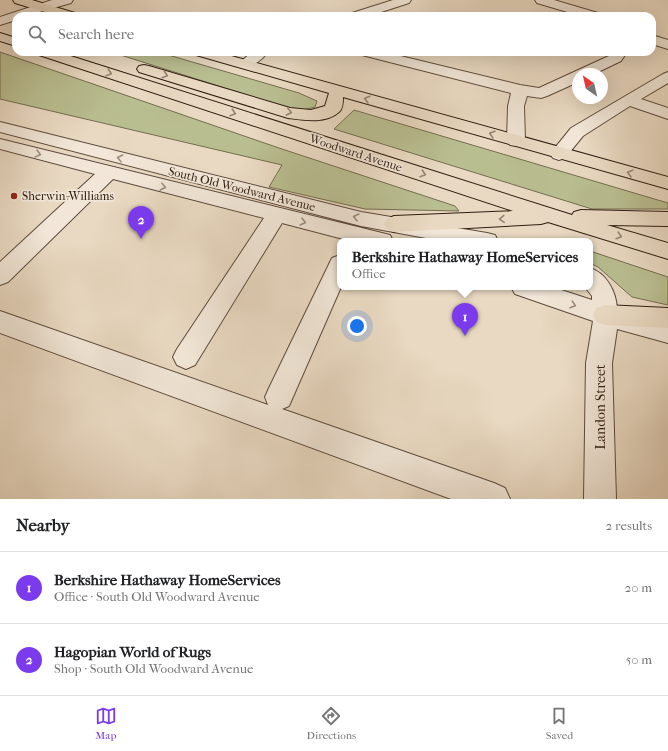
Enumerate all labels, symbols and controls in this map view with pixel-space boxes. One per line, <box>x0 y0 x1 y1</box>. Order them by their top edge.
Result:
search box <box>12 12 656 56</box>
icon: search <box>26 23 48 45</box>
text: Search here <box>58 25 134 43</box>
one-way arrow <box>105 68 112 77</box>
north arrow <box>572 68 608 104</box>
one-way arrow <box>161 70 168 79</box>
one-way arrow <box>363 95 370 104</box>
one-way arrow <box>229 108 236 117</box>
one-way arrow <box>286 108 292 116</box>
one-way arrow <box>488 130 495 139</box>
street label: Woodward Avenue <box>307 131 404 175</box>
one-way arrow <box>34 149 41 158</box>
one-way arrow <box>117 154 124 163</box>
street label: South Old Woodward Avenue <box>167 164 317 214</box>
one-way arrow <box>419 169 426 178</box>
one-way arrow <box>627 169 634 178</box>
one-way arrow <box>160 182 167 190</box>
place label: Sherwin-Williams <box>22 189 115 203</box>
marker: Sherwin-Williams <box>9 191 19 201</box>
pin: 2 <box>128 206 154 239</box>
one-way arrow <box>352 214 359 222</box>
one-way arrow <box>499 215 505 223</box>
one-way arrow <box>300 217 306 225</box>
one-way arrow <box>615 231 622 240</box>
popup <box>337 238 593 290</box>
text: Berkshire Hathaway HomeServices <box>352 248 578 266</box>
text: Office <box>352 266 386 281</box>
one-way arrow <box>569 300 576 308</box>
pin: 1 <box>452 303 478 336</box>
your location <box>347 316 367 336</box>
street label: Landon Street <box>592 364 609 450</box>
text: Nearby <box>16 515 70 535</box>
text: 2 results <box>606 518 652 533</box>
text: Berkshire Hathaway HomeServices <box>54 571 281 589</box>
text: 1 <box>27 580 31 595</box>
text: 20 m <box>625 580 652 595</box>
text: Office · South Old Woodward Avenue <box>54 589 260 604</box>
text: Hagopian World of Rugs <box>54 643 211 661</box>
text: 2 <box>26 652 32 667</box>
text: 50 m <box>626 652 652 667</box>
text: Shop · South Old Woodward Avenue <box>54 661 254 676</box>
tab: Map <box>95 705 117 742</box>
tab: Directions <box>307 705 356 742</box>
tab: Saved <box>546 705 573 742</box>

